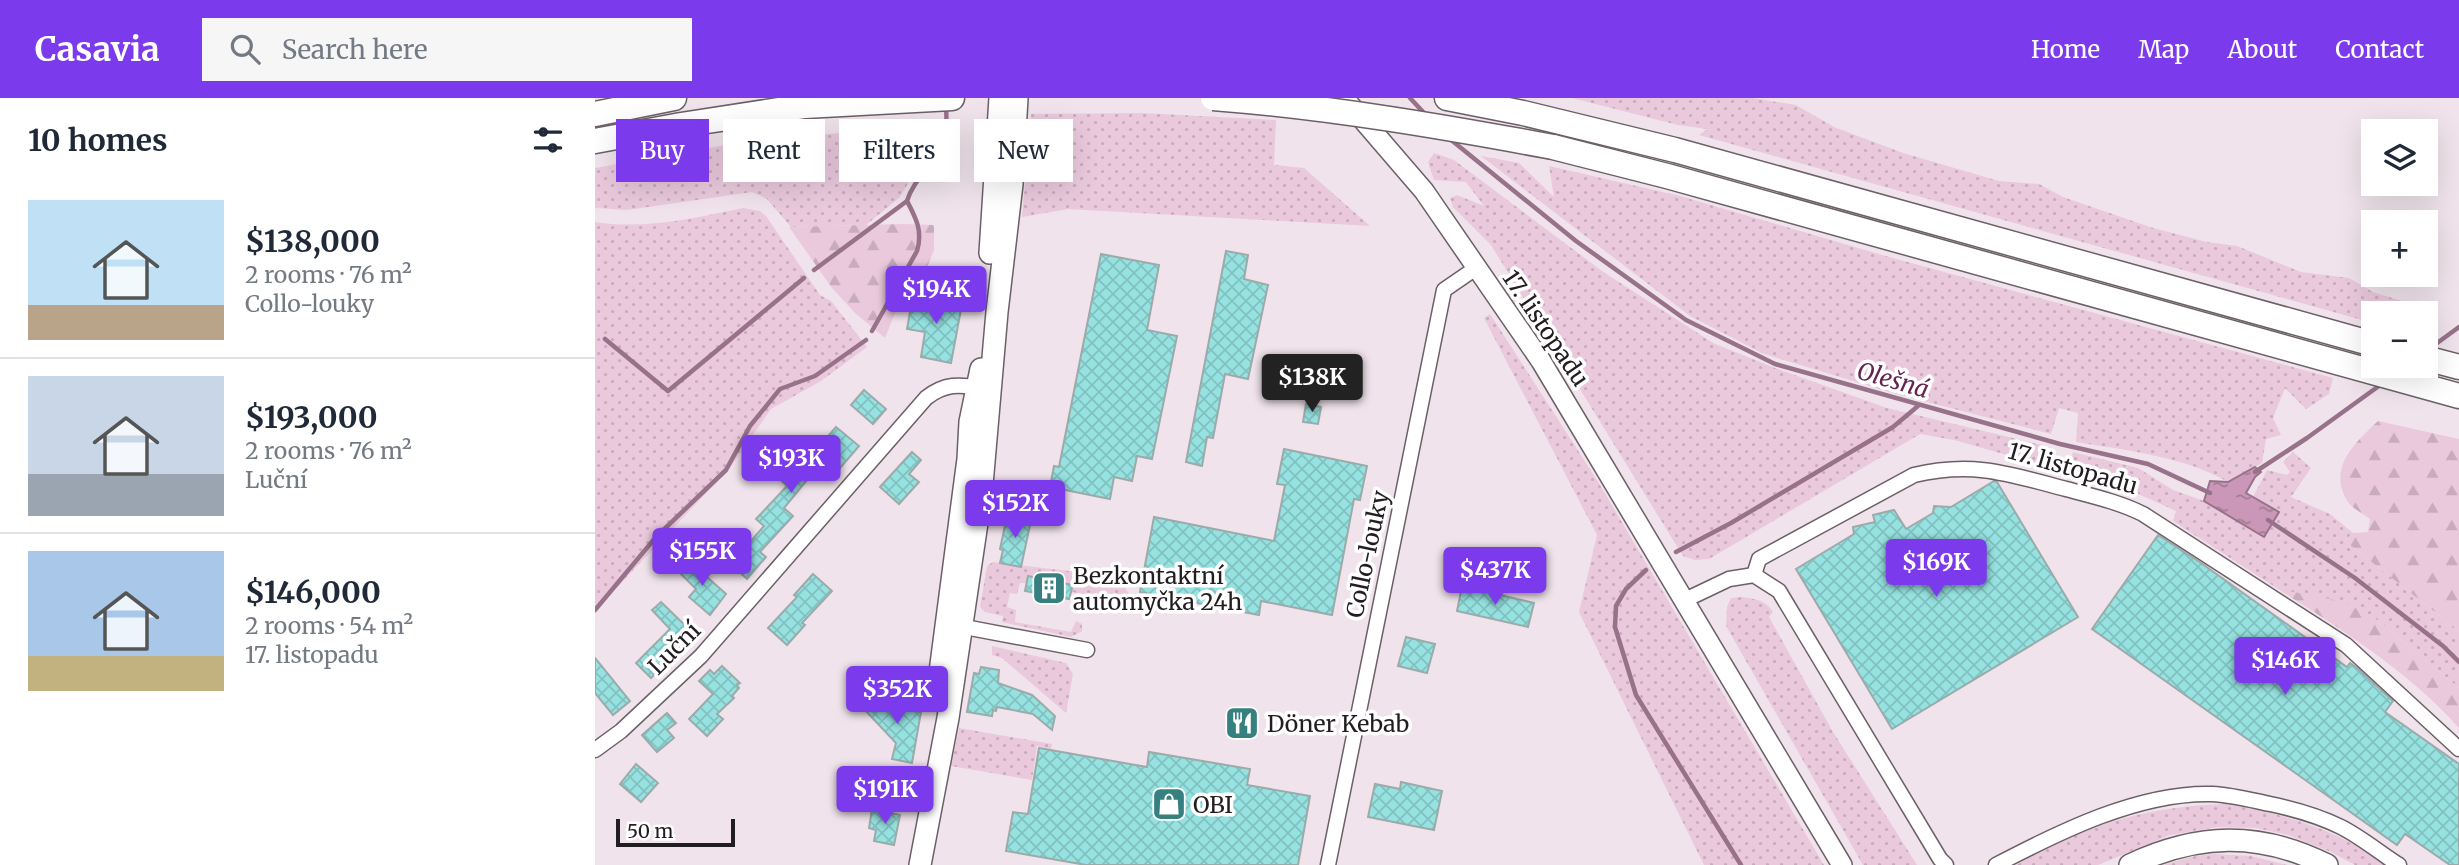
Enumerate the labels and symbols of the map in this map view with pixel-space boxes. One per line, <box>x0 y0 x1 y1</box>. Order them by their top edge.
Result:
street label: 17. listopadu <box>1497 264 1595 392</box>
pin: $194K <box>887 266 985 326</box>
pin: $138K <box>1263 354 1361 414</box>
water label: Olešná <box>1853 355 1933 405</box>
pin: $193K <box>742 436 840 495</box>
street label: 17. listopadu <box>2005 436 2141 500</box>
pin: $152K <box>966 480 1064 540</box>
street label: Collo-louky <box>1339 487 1395 620</box>
pin: $155K <box>653 528 751 588</box>
pin: $169K <box>1887 540 1985 599</box>
pin: $437K <box>1446 547 1544 607</box>
place label: Bezkontaktní automyčka 24h <box>1073 561 1242 616</box>
building icon: Bezkontaktní automyčka 24h <box>1030 569 1068 607</box>
street label: Luční <box>642 615 707 680</box>
pin: $146K <box>2236 638 2334 697</box>
pin: $352K <box>848 666 946 726</box>
restaurant icon: Döner Kebab <box>1223 704 1261 742</box>
place label: Döner Kebab <box>1267 709 1409 738</box>
pin: $191K <box>836 766 934 826</box>
shop icon: OBI <box>1150 785 1188 823</box>
place label: OBI <box>1193 790 1233 819</box>
scale bar <box>616 816 735 848</box>

